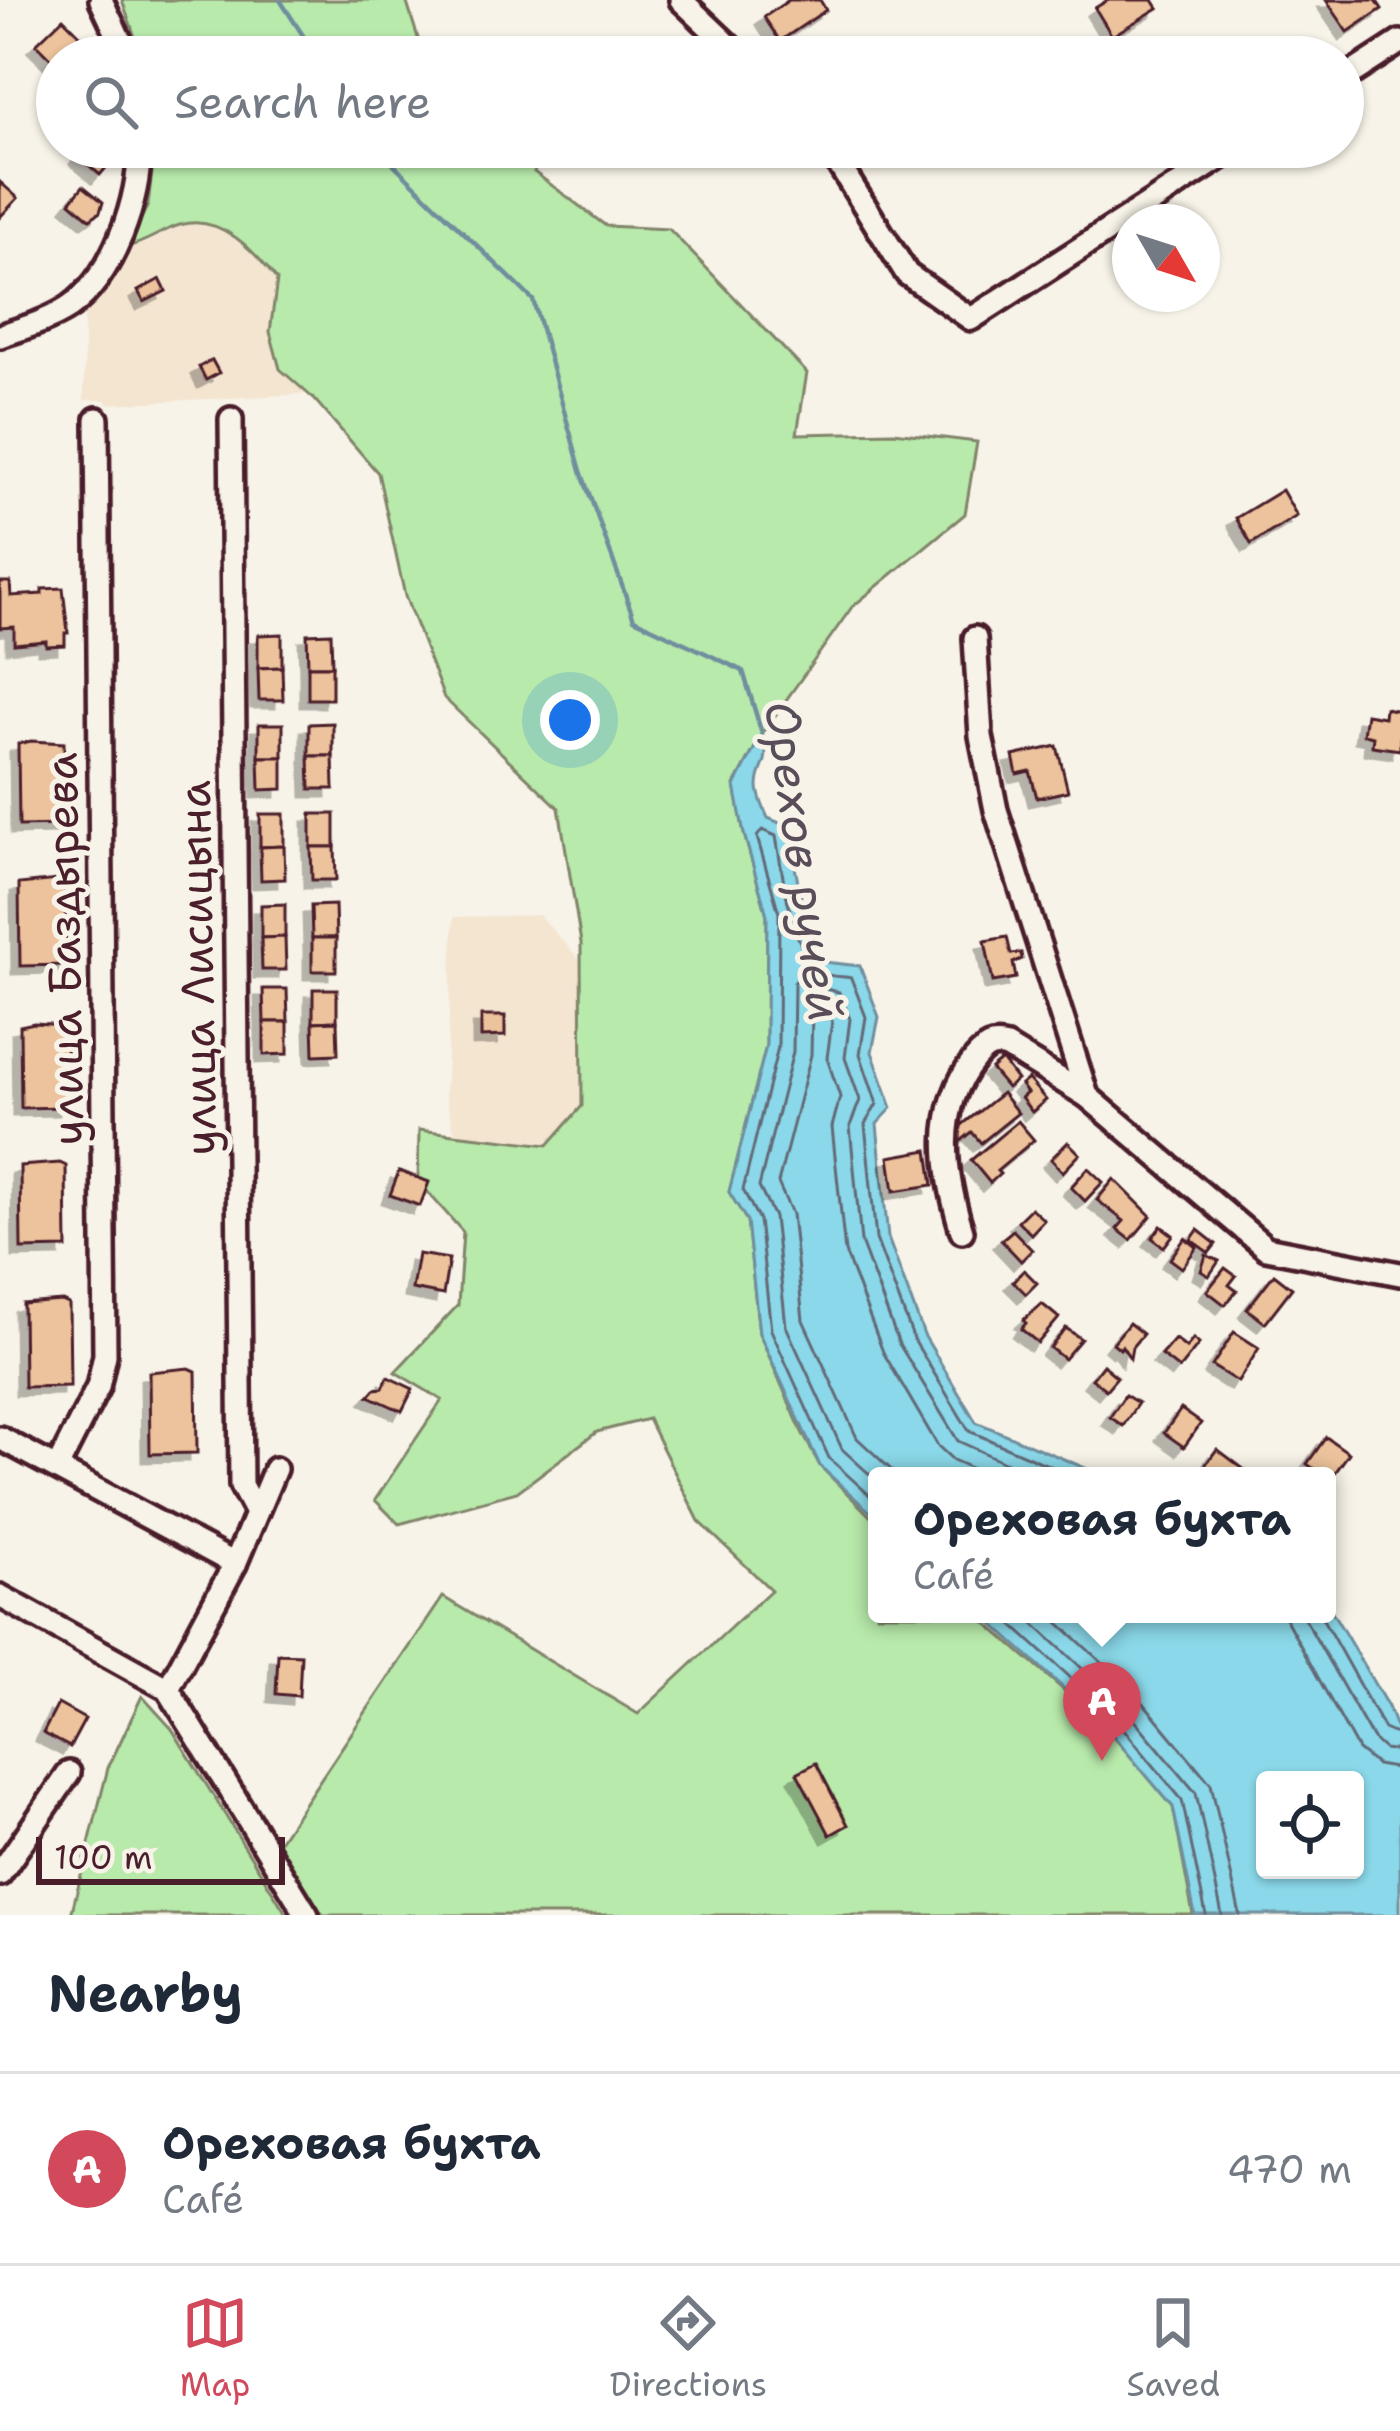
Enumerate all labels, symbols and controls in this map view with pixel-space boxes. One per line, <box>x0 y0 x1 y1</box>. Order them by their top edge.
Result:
search box <box>36 36 1364 168</box>
icon: search <box>78 69 144 135</box>
text: Search here <box>174 72 431 132</box>
north arrow <box>1112 204 1220 312</box>
your location <box>540 690 600 750</box>
water label: Орехов ручей <box>750 697 858 1025</box>
street label: улица Баздырева <box>31 752 97 1146</box>
street label: улица Лисицына <box>164 780 230 1156</box>
popup <box>868 1467 1336 1623</box>
text: Ореховая бухта <box>913 1489 1291 1549</box>
text: Café <box>913 1549 995 1601</box>
pin: A <box>1063 1662 1141 1761</box>
map controls <box>1256 1771 1364 1879</box>
button: locate <box>1256 1771 1364 1879</box>
scale bar <box>36 1831 285 1884</box>
text: 100 m <box>54 1835 153 1880</box>
text: Nearby <box>48 1959 243 2027</box>
text: Ореховая бухта <box>162 2113 541 2173</box>
text: A <box>72 2143 102 2195</box>
text: 470 m <box>1227 2143 1352 2195</box>
text: Café <box>162 2173 244 2225</box>
tab: Map <box>180 2290 250 2407</box>
tab: Directions <box>610 2290 767 2407</box>
tab: Saved <box>1127 2290 1220 2407</box>

